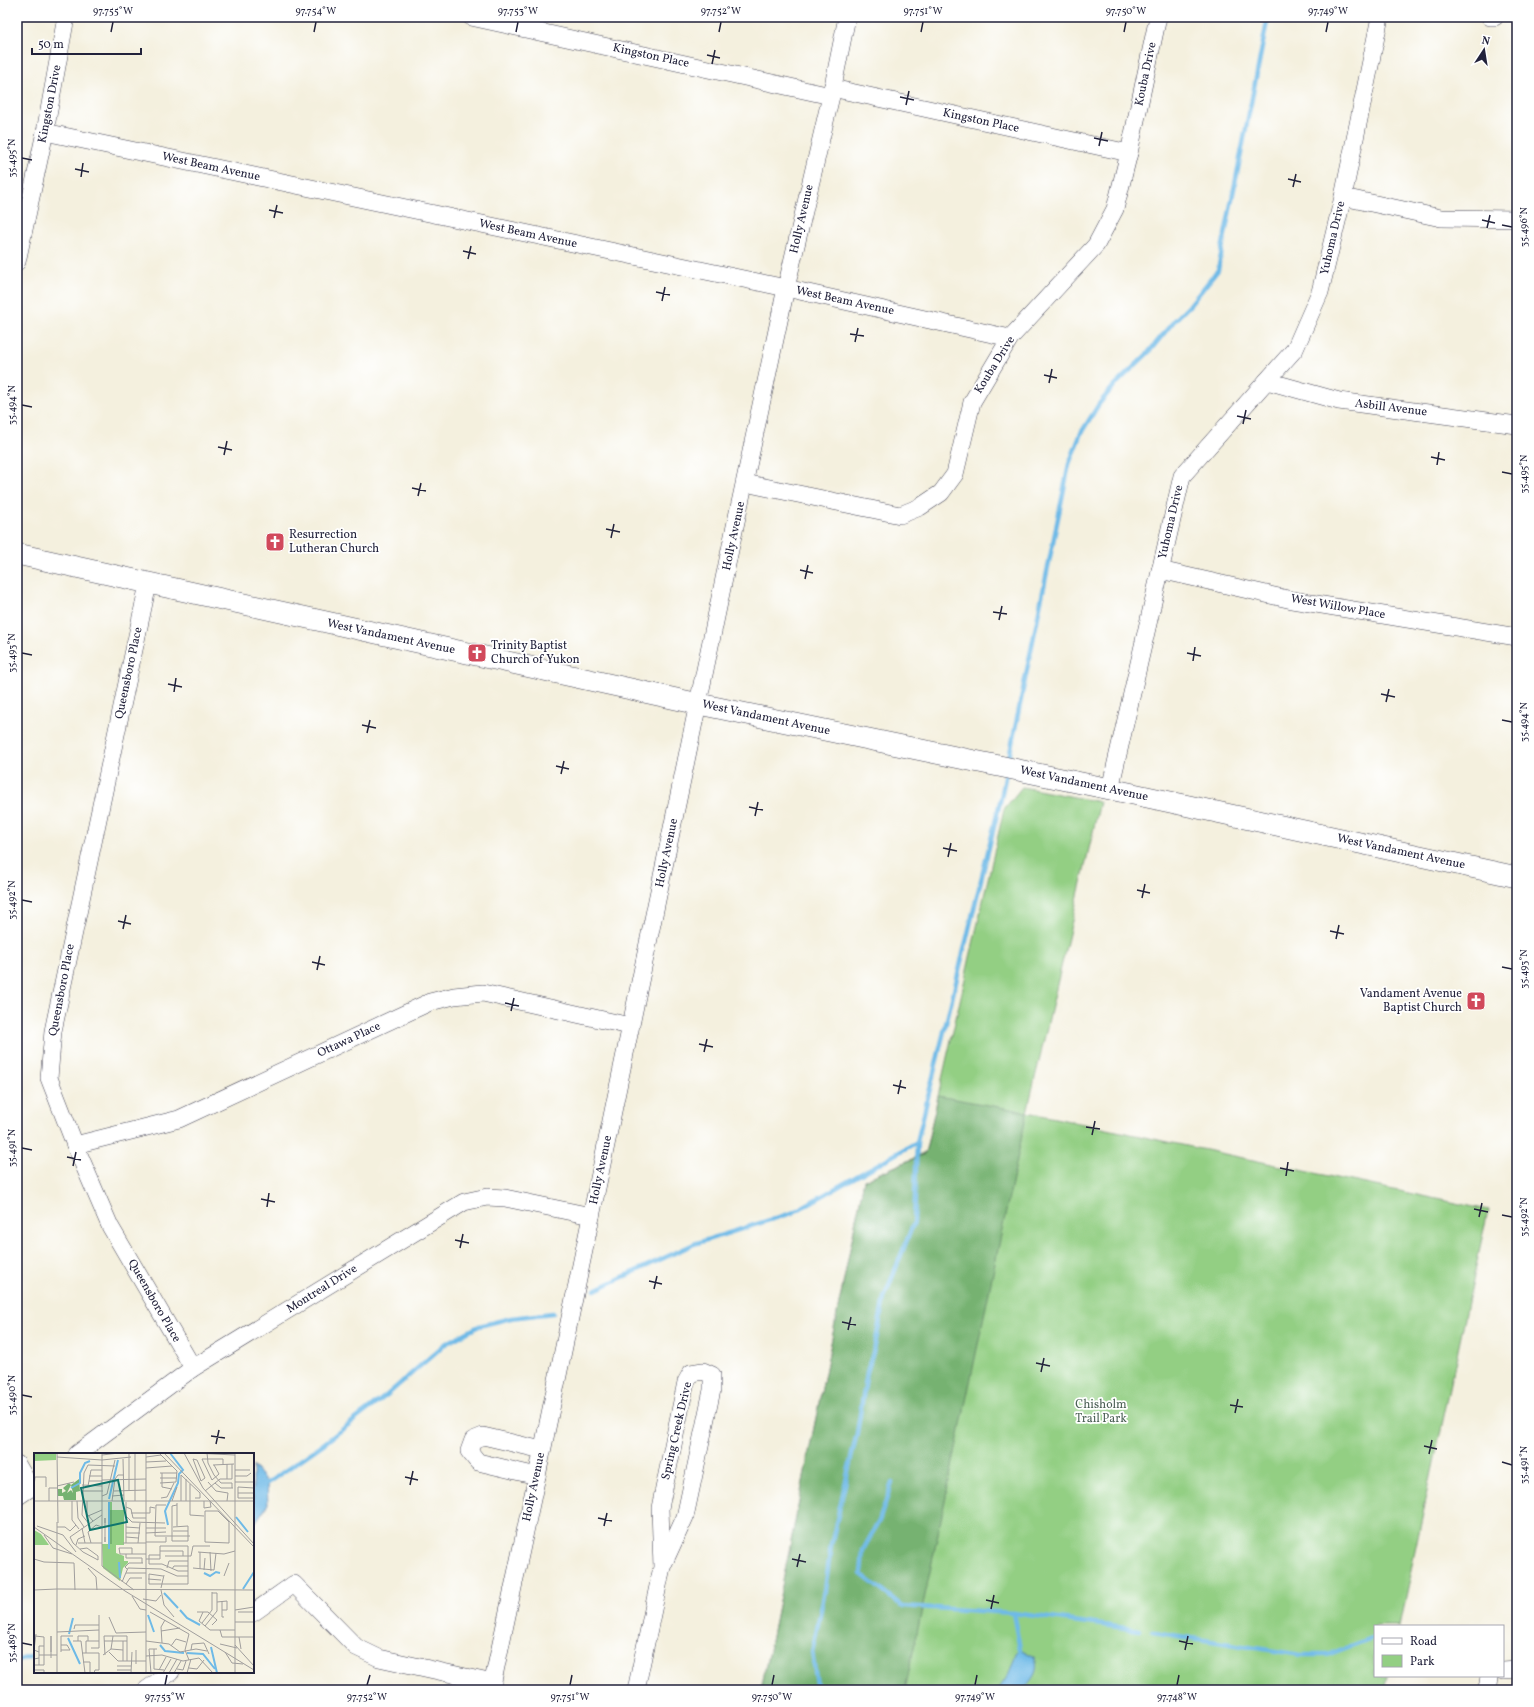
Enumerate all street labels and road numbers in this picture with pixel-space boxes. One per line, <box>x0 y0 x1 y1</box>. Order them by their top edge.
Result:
street label: Kingston Place <box>611 40 691 72</box>
street label: Kouba Drive <box>1131 40 1161 107</box>
street label: Kingston Drive <box>35 63 65 145</box>
street label: Kingston Place <box>941 105 1021 137</box>
street label: West Beam Avenue <box>160 149 262 185</box>
street label: Holly Avenue <box>786 183 818 255</box>
street label: Yuhoma Drive <box>1317 199 1349 277</box>
street label: West Beam Avenue <box>477 216 579 252</box>
street label: West Beam Avenue <box>794 283 896 319</box>
street label: Kouba Drive <box>971 333 1019 397</box>
street label: Asbill Avenue <box>1354 396 1428 420</box>
street label: Yuhoma Drive <box>1155 483 1187 561</box>
street label: Holly Avenue <box>719 500 749 572</box>
street label: West Willow Place <box>1289 591 1387 623</box>
street label: West Vandament Avenue <box>325 616 457 658</box>
street label: Queensboro Place <box>111 625 147 720</box>
street label: West Vandament Avenue <box>700 697 832 739</box>
street label: West Vandament Avenue <box>1018 763 1150 805</box>
street label: Holly Avenue <box>652 817 682 889</box>
street label: West Vandament Avenue <box>1335 831 1467 873</box>
street label: Queensboro Place <box>45 942 79 1037</box>
street label: Ottawa Place <box>315 1018 383 1062</box>
street label: Holly Avenue <box>586 1134 616 1206</box>
street label: Queensboro Place <box>124 1256 184 1346</box>
street label: Montreal Drive <box>284 1261 361 1317</box>
street label: Spring Creek Drive <box>658 1380 696 1482</box>
street label: Holly Avenue <box>519 1451 549 1523</box>

